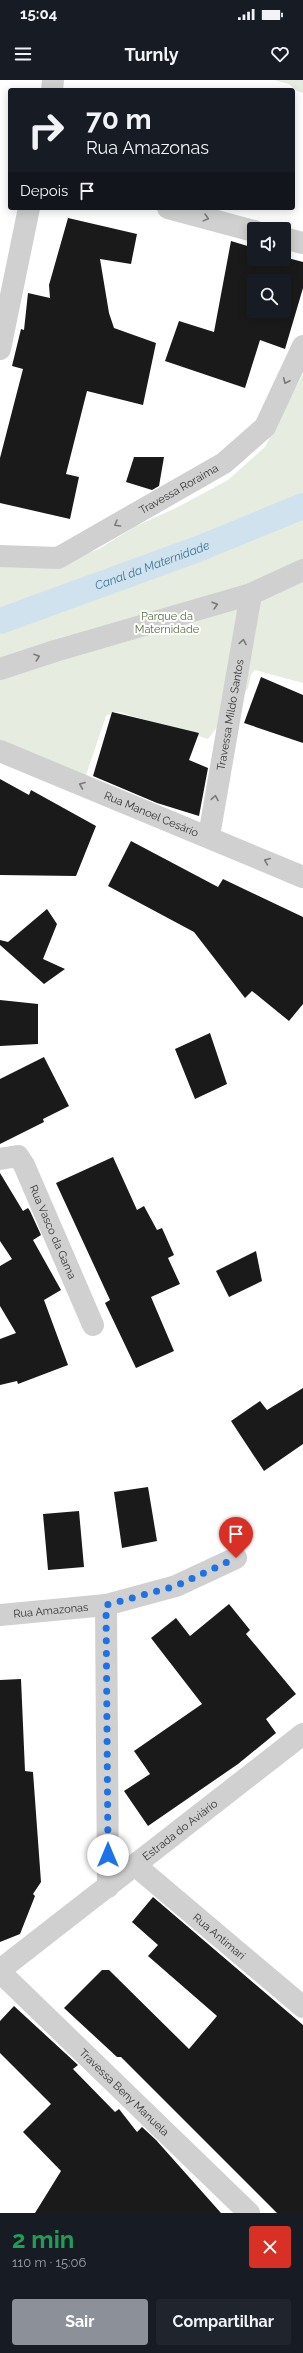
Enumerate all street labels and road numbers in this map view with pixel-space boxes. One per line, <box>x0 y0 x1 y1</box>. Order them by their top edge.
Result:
street label: Travessa Roraima <box>137 461 220 517</box>
street label: Travessa Mildo Santos <box>214 658 246 771</box>
street label: Rua Manoel Cesário <box>102 789 201 840</box>
street label: Rua Vasco da Gama <box>27 1183 79 1281</box>
street label: Rua Amazonas <box>13 1600 89 1620</box>
street label: Estrada do Aviário <box>140 1796 220 1863</box>
street label: Rua Antimari <box>190 1911 248 1962</box>
street label: Travessa Beny Manuela <box>77 2046 172 2139</box>

